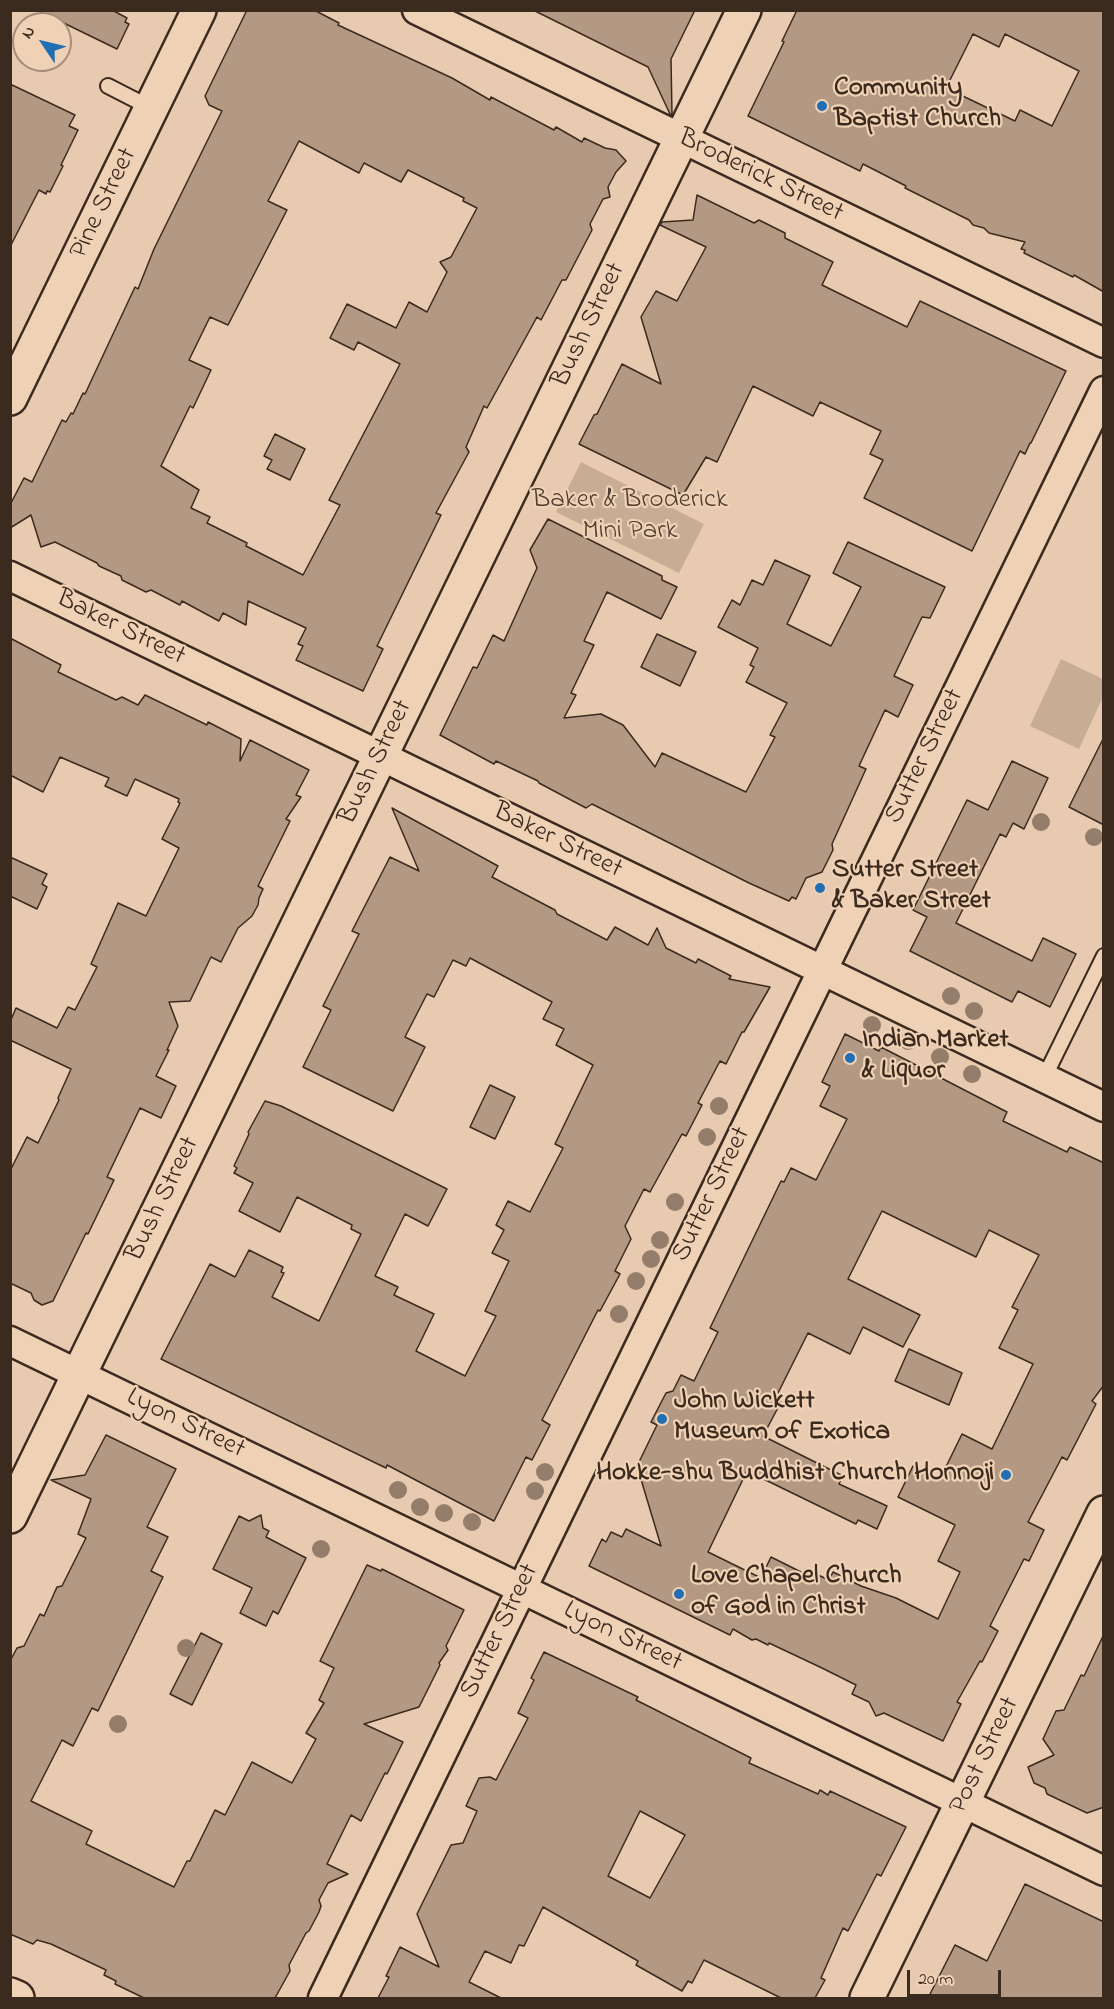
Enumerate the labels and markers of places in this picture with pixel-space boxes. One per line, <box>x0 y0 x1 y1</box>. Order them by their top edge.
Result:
place label: Community Baptist Church <box>834 74 1001 137</box>
marker: Community Baptist Church <box>815 99 829 113</box>
place label: Sutter Street & Baker Street <box>832 856 991 919</box>
marker: Sutter Street & Baker Street <box>813 881 827 895</box>
place label: Indian Market & Liquor <box>862 1026 1009 1089</box>
marker: Indian Market & Liquor <box>843 1051 857 1065</box>
place label: John Wickett Museum of Exotica <box>674 1387 890 1450</box>
marker: John Wickett Museum of Exotica <box>655 1412 669 1426</box>
place label: Hokke-shu Buddhist Church Honnoji <box>596 1459 994 1491</box>
marker: Hokke-shu Buddhist Church Honnoji <box>999 1468 1013 1482</box>
place label: Love Chapel Church of God in Christ <box>691 1562 902 1625</box>
marker: Love Chapel Church of God in Christ <box>672 1587 686 1601</box>

